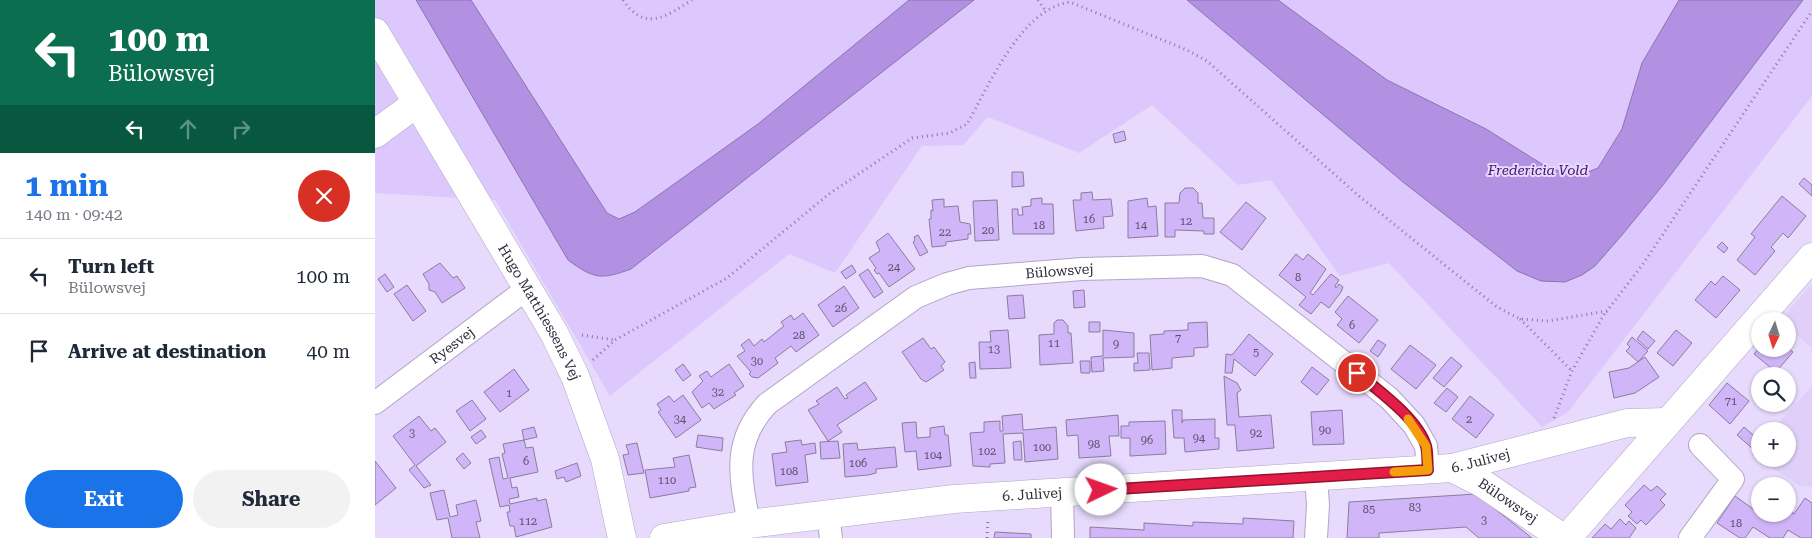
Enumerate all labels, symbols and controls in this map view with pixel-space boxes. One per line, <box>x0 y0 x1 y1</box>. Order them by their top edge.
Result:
text: 100 m <box>108 19 209 60</box>
icon: left <box>25 20 90 85</box>
text: Bülowsvej <box>108 61 215 86</box>
icon: left <box>121 115 149 143</box>
icon: ahead <box>174 115 202 143</box>
icon: right <box>227 115 255 143</box>
park label: Fredericia Vold <box>1487 162 1589 178</box>
text: 1 min <box>25 168 108 203</box>
button: close <box>298 170 350 222</box>
text: 140 m · 09:42 <box>25 205 123 224</box>
house number: 16 <box>1083 213 1095 226</box>
house number: 12 <box>1180 215 1192 228</box>
house number: 18 <box>1033 219 1045 232</box>
house number: 14 <box>1135 219 1148 232</box>
house number: 20 <box>982 224 994 237</box>
house number: 22 <box>939 226 951 239</box>
street label: Hugo Matthiessens Vej <box>495 241 584 382</box>
text: Turn left <box>68 255 154 278</box>
house number: 24 <box>888 261 901 274</box>
street label: Bülowsvej <box>1025 261 1094 281</box>
icon: left <box>25 262 53 290</box>
text: 100 m <box>296 265 350 288</box>
house number: 8 <box>1295 271 1301 284</box>
text: Bülowsvej <box>68 278 146 297</box>
house number: 26 <box>835 302 847 315</box>
north arrow <box>1751 312 1796 358</box>
map controls <box>1751 312 1796 522</box>
house number: 6 <box>1349 319 1355 332</box>
street label: Ryesvej <box>426 323 477 367</box>
house number: 28 <box>793 329 805 342</box>
house number: 7 <box>1175 332 1181 345</box>
icon: arrive <box>25 337 53 365</box>
house number: 11 <box>1048 337 1060 350</box>
house number: 9 <box>1113 338 1119 351</box>
text: Arrive at destination <box>68 340 266 363</box>
text: 40 m <box>307 340 350 363</box>
house number: 13 <box>988 343 1000 356</box>
house number: 5 <box>1253 346 1259 359</box>
pin <box>1336 352 1378 394</box>
house number: 30 <box>751 355 763 368</box>
icon: arrive <box>1343 359 1371 387</box>
button: search <box>1751 367 1796 412</box>
house number: 32 <box>712 386 724 399</box>
house number: 1 <box>506 387 512 400</box>
house number: 71 <box>1725 395 1737 408</box>
house number: 34 <box>674 413 687 426</box>
house number: 2 <box>1466 413 1472 426</box>
button: + <box>1751 422 1796 467</box>
house number: 90 <box>1319 424 1331 437</box>
house number: 3 <box>409 427 415 440</box>
house number: 92 <box>1250 427 1262 440</box>
house number: 94 <box>1193 432 1206 445</box>
house number: 96 <box>1141 434 1153 447</box>
house number: 98 <box>1088 438 1100 451</box>
house number: 100 <box>1033 441 1051 454</box>
house number: 102 <box>978 445 996 458</box>
street label: 6. Julivej <box>1449 445 1511 476</box>
house number: 104 <box>924 449 943 462</box>
house number: 6 <box>523 455 529 468</box>
house number: 106 <box>849 457 867 470</box>
position arrow <box>1074 463 1126 515</box>
house number: 108 <box>780 465 798 478</box>
button: Exit <box>25 470 183 528</box>
button: Share <box>193 470 350 528</box>
house number: 110 <box>658 474 676 487</box>
street label: Bülowsvej <box>1475 475 1541 526</box>
button: − <box>1751 477 1796 522</box>
street label: 6. Julivej <box>1002 484 1063 504</box>
house number: 83 <box>1409 501 1421 514</box>
house number: 85 <box>1363 503 1375 516</box>
house number: 3 <box>1481 514 1487 527</box>
house number: 112 <box>519 515 537 528</box>
house number: 18 <box>1730 517 1742 530</box>

